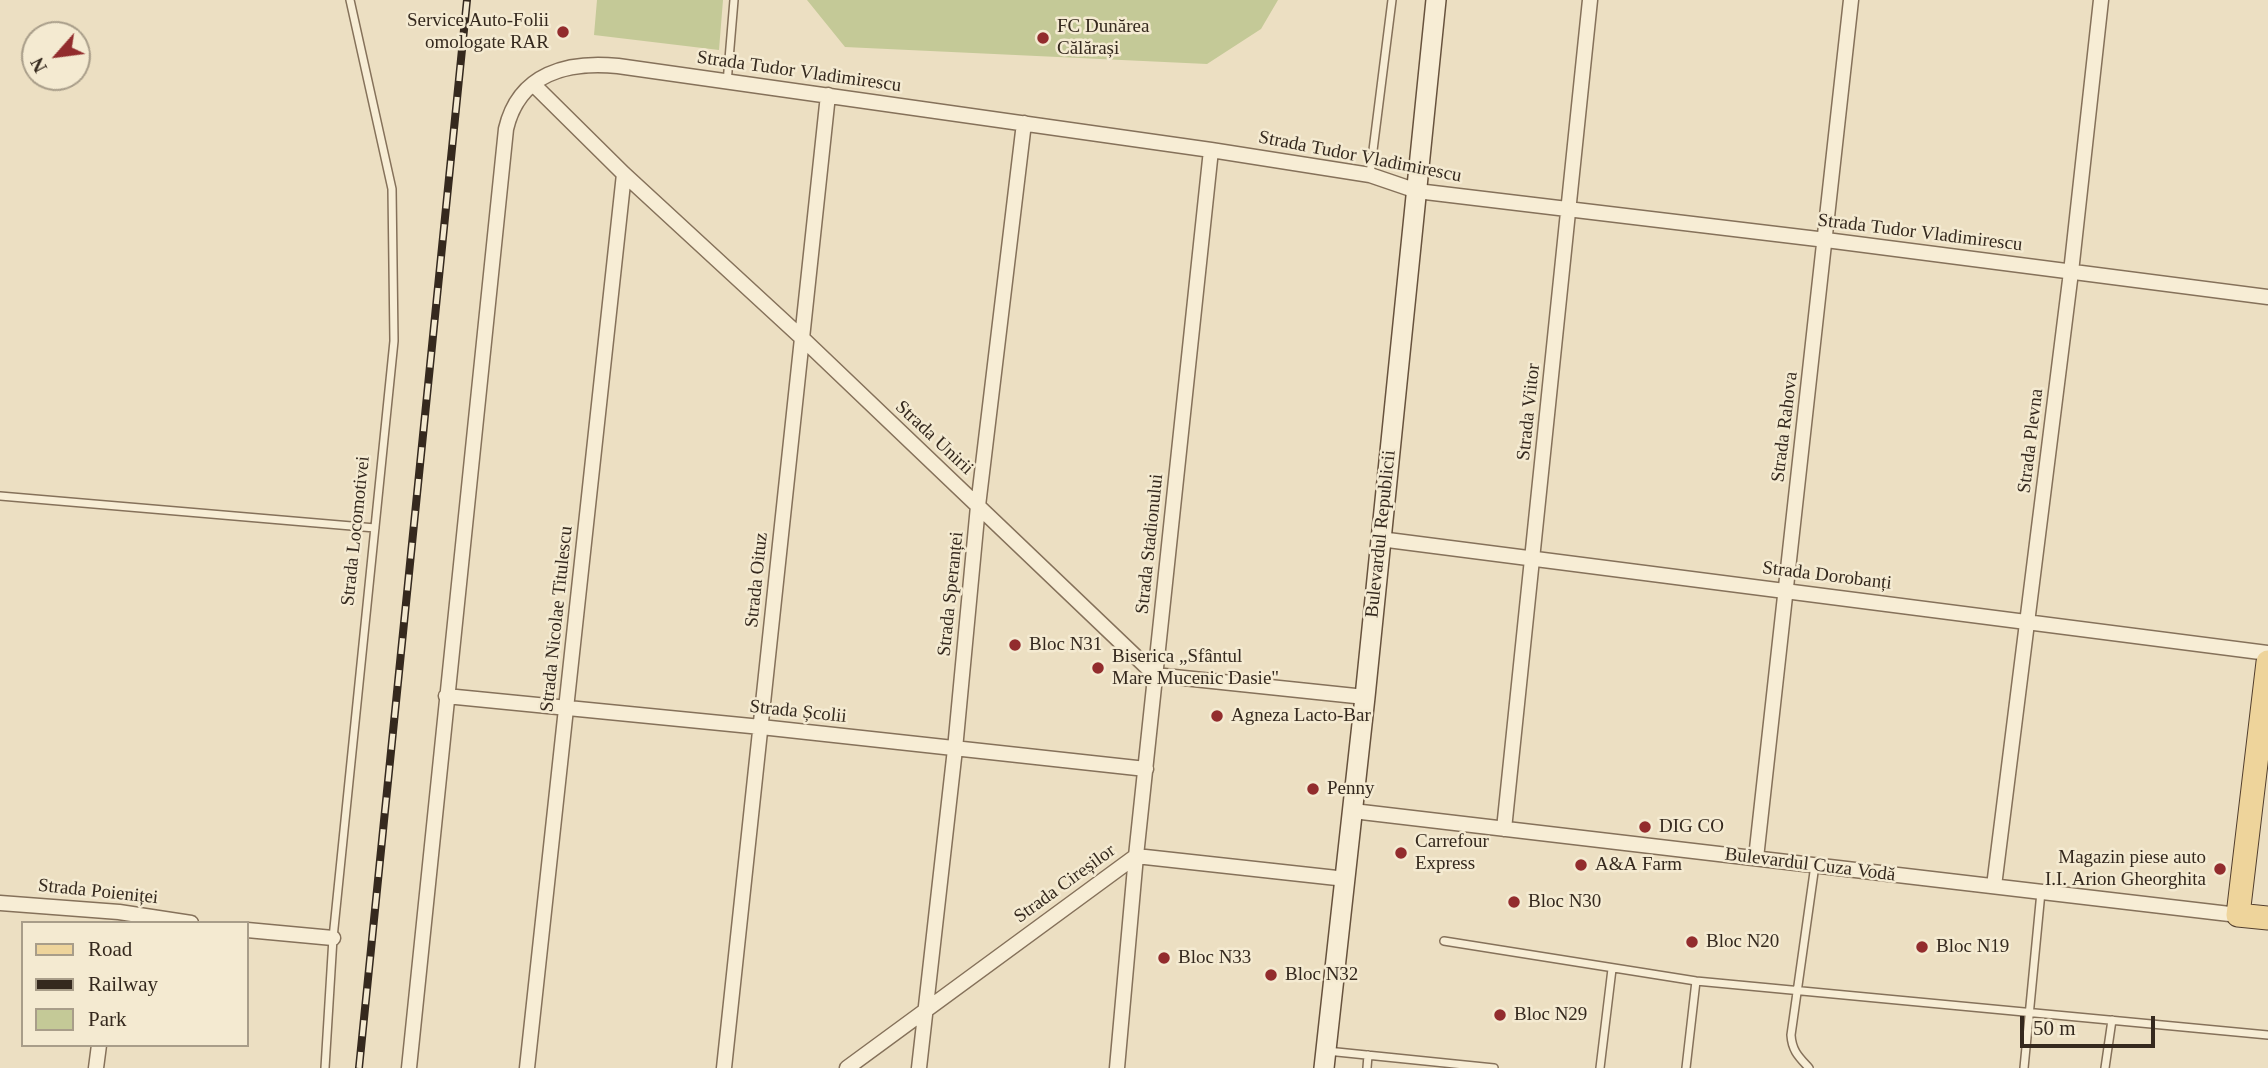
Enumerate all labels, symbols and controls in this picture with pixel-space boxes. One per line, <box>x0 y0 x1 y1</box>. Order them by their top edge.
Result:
place label: Service Auto-Folii omologate RAR <box>407 10 549 54</box>
place label: FC Dunărea Călărași <box>1057 16 1149 60</box>
north arrow <box>21 21 91 91</box>
marker: Service Auto-Folii omologate RAR <box>555 24 571 40</box>
marker: FC Dunărea Călărași <box>1035 30 1051 46</box>
street label: Strada Tudor Vladimirescu <box>695 46 903 98</box>
text: N <box>26 54 51 76</box>
street label: Strada Tudor Vladimirescu <box>1257 126 1463 188</box>
street label: Strada Tudor Vladimirescu <box>1816 209 2024 257</box>
street label: Strada Viitor <box>1513 362 1545 462</box>
street label: Strada Rahova <box>1767 370 1803 484</box>
street label: Strada Plevna <box>2013 388 2049 494</box>
street label: Strada Unirii <box>890 396 978 480</box>
street label: Bulevardul Republicii <box>1361 449 1401 619</box>
street label: Strada Locomotivei <box>337 455 375 607</box>
street label: Strada Stadionului <box>1131 473 1169 615</box>
street label: Strada Nicolae Titulescu <box>536 525 578 713</box>
street label: Strada Oituz <box>741 531 773 629</box>
street label: Strada Speranței <box>933 531 969 657</box>
street label: Strada Dorobanți <box>1761 557 1893 595</box>
place label: Bloc N31 <box>1029 634 1102 656</box>
marker: Bloc N31 <box>1007 637 1023 653</box>
place label: Biserica „Sfântul Mare Mucenic Dasie" <box>1112 646 1279 690</box>
marker: Biserica „Sfântul Mare Mucenic Dasie" <box>1090 660 1106 676</box>
street label: Strada Școlii <box>748 696 848 728</box>
place label: Agneza Lacto-Bar <box>1231 705 1371 727</box>
marker: Agneza Lacto-Bar <box>1209 708 1225 724</box>
place label: Penny <box>1327 778 1374 800</box>
marker: Penny <box>1305 781 1321 797</box>
place label: DIG CO <box>1659 816 1724 838</box>
marker: DIG CO <box>1637 819 1653 835</box>
place label: Carrefour Express <box>1415 831 1489 875</box>
street label: Strada Cireșilor <box>1010 840 1120 928</box>
street label: Bulevardul Cuza Vodă <box>1723 843 1897 887</box>
marker: Carrefour Express <box>1393 845 1409 861</box>
place label: Magazin piese auto I.I. Arion Gheorghita <box>2045 847 2206 891</box>
place label: A&A Farm <box>1595 854 1682 876</box>
marker: A&A Farm <box>1573 857 1589 873</box>
marker: Magazin piese auto I.I. Arion Gheorghita <box>2212 861 2228 877</box>
street label: Strada Poieniței <box>37 874 159 910</box>
place label: Bloc N30 <box>1528 891 1601 913</box>
marker: Bloc N30 <box>1506 894 1522 910</box>
legend <box>21 921 248 1047</box>
place label: Bloc N20 <box>1706 931 1779 953</box>
marker: Bloc N20 <box>1684 934 1700 950</box>
place label: Bloc N19 <box>1936 936 2009 958</box>
text: Road <box>88 937 132 961</box>
marker: Bloc N19 <box>1914 939 1930 955</box>
place label: Bloc N33 <box>1178 947 1251 969</box>
marker: Bloc N33 <box>1156 950 1172 966</box>
place label: Bloc N32 <box>1285 964 1358 986</box>
marker: Bloc N32 <box>1263 967 1279 983</box>
text: Railway <box>88 972 158 996</box>
scale bar <box>2023 1002 2158 1046</box>
place label: Bloc N29 <box>1514 1004 1587 1026</box>
text: Park <box>88 1007 127 1031</box>
marker: Bloc N29 <box>1492 1007 1508 1023</box>
text: 50 m <box>2033 1016 2076 1040</box>

